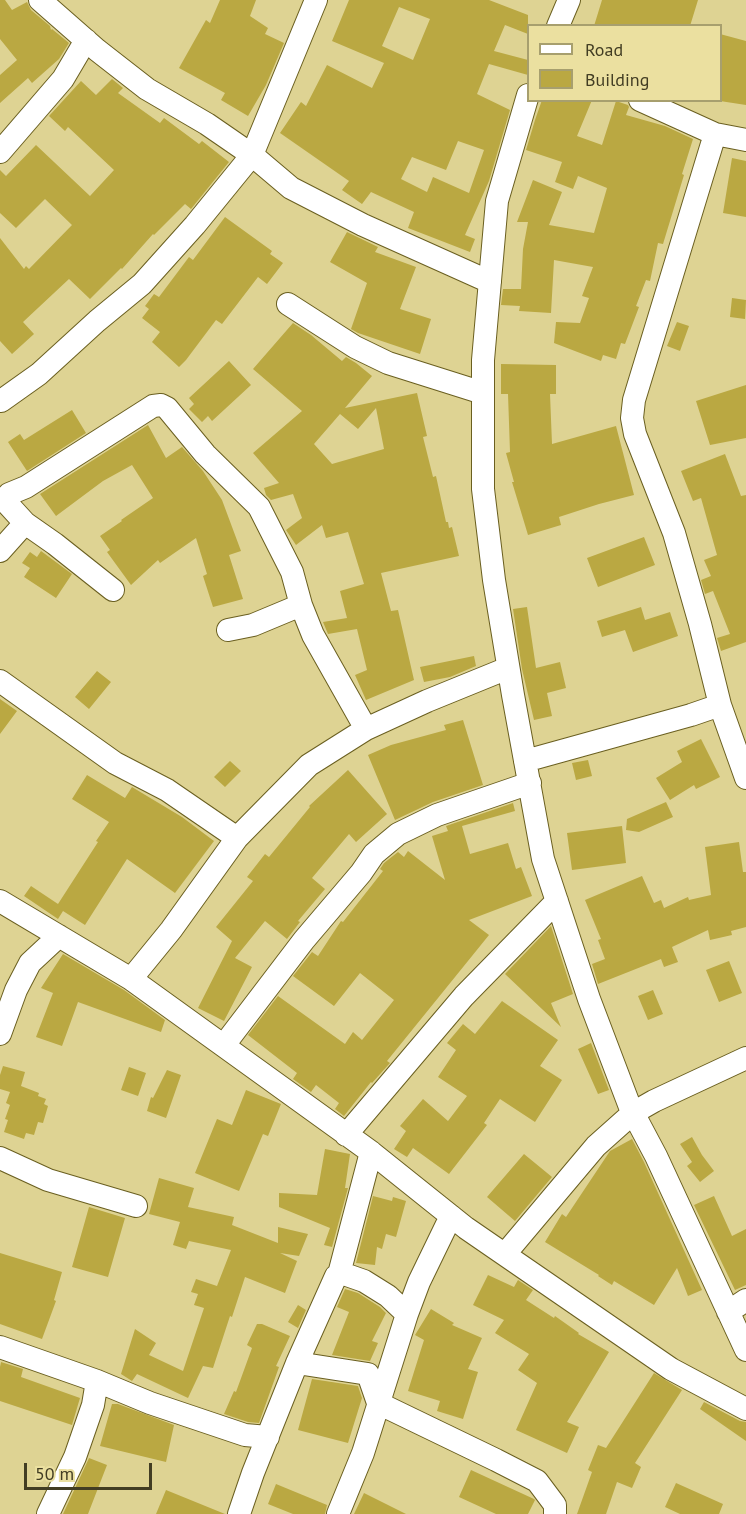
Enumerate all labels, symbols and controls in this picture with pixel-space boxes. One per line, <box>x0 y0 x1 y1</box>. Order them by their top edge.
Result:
legend <box>527 24 722 102</box>
text: Road <box>585 38 623 61</box>
text: Building <box>585 68 649 91</box>
scale bar <box>27 1451 154 1489</box>
text: 50 m <box>35 1462 74 1485</box>

